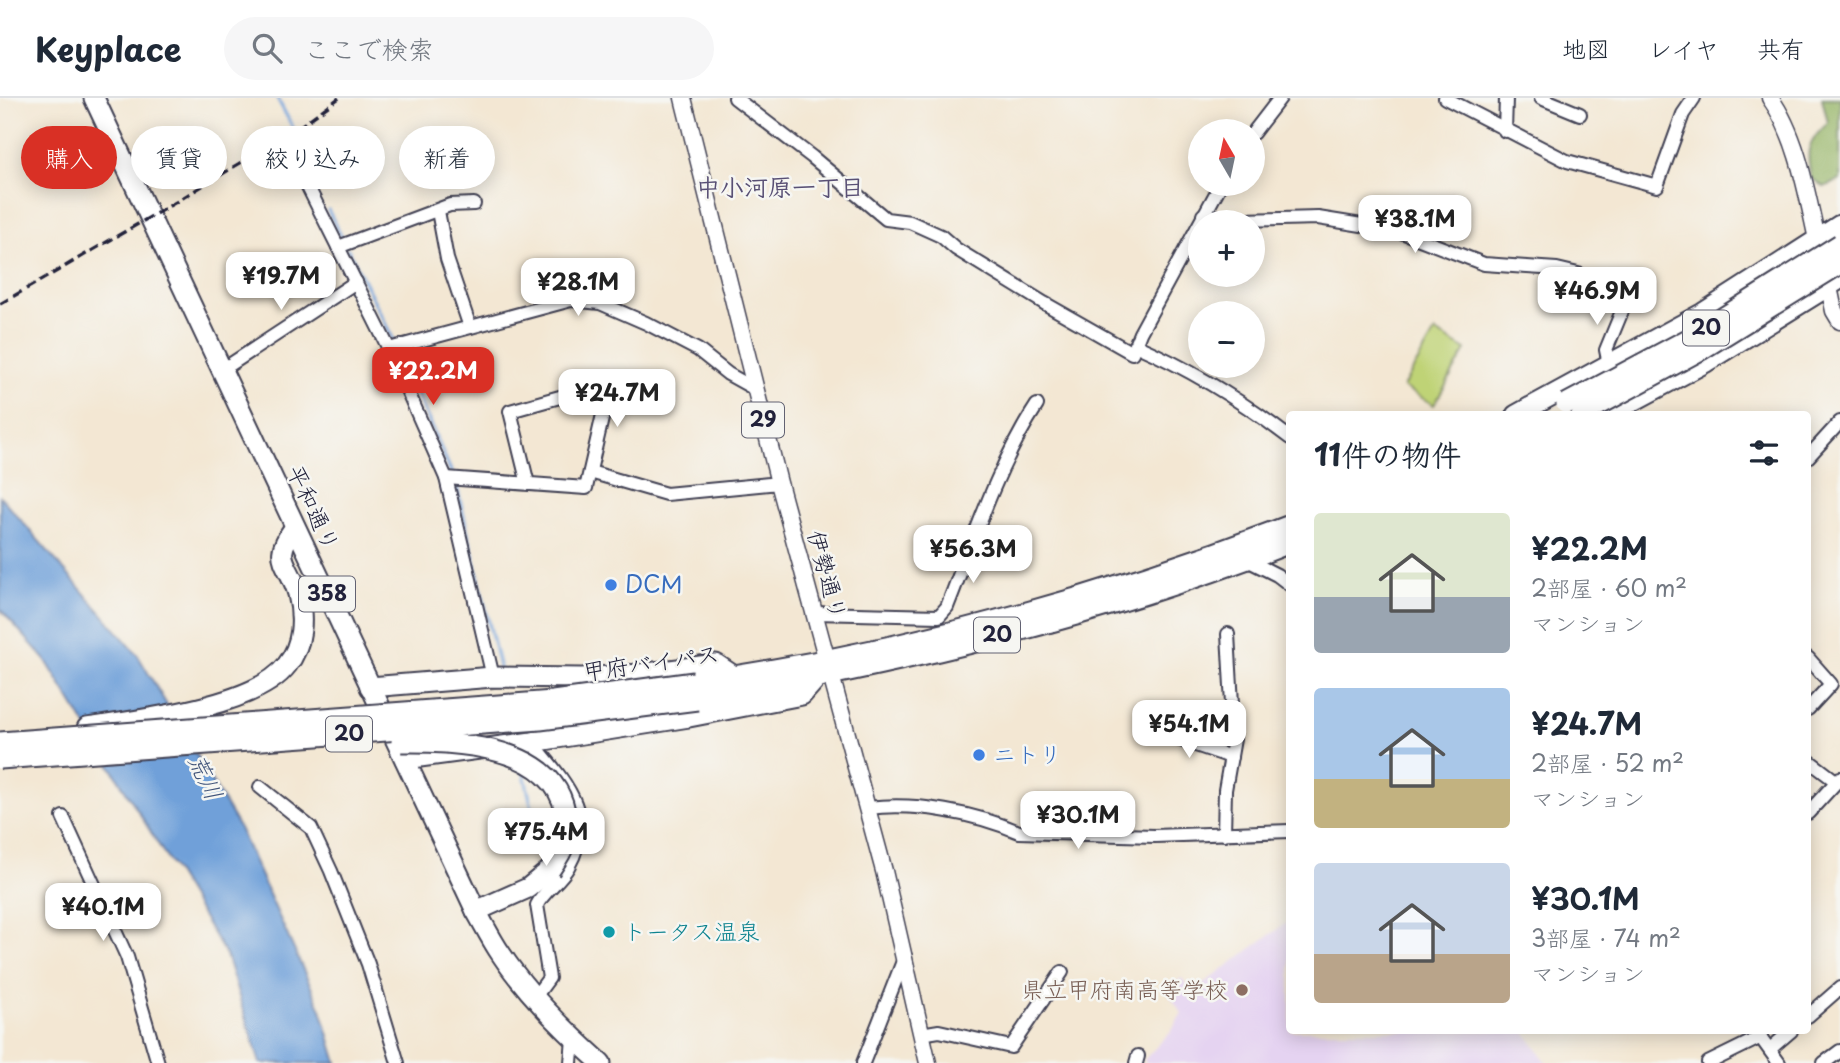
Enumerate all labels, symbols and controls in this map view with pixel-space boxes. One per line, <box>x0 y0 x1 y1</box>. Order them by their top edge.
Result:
search box <box>224 17 714 80</box>
text: Keyplace <box>35 23 182 73</box>
icon: search <box>248 29 286 67</box>
text: ここで検索 <box>304 29 434 68</box>
text: 地図 <box>1562 30 1610 66</box>
text: レイヤ <box>1648 30 1719 66</box>
text: 共有 <box>1757 30 1805 66</box>
north arrow <box>1188 119 1265 196</box>
map controls <box>1188 119 1265 378</box>
chip: 購入 <box>21 126 117 189</box>
chip: 賃貸 <box>131 126 227 189</box>
chip: 絞り込み <box>241 126 385 189</box>
chip: 新着 <box>399 126 495 189</box>
district label: 中小河原一丁目 <box>696 168 864 204</box>
pin: ¥38.1M <box>1358 195 1472 255</box>
text: ¥38.1M <box>1374 200 1456 235</box>
button: + <box>1188 210 1265 287</box>
pin: ¥19.7M <box>224 252 338 312</box>
text: ¥19.7M <box>242 257 320 292</box>
pin: ¥28.1M <box>521 258 635 318</box>
text: ¥28.1M <box>537 263 619 298</box>
pin: ¥46.9M <box>1540 268 1654 327</box>
text: ¥46.9M <box>1554 272 1640 307</box>
button: − <box>1188 301 1265 378</box>
road number: 20 <box>1683 310 1729 345</box>
pin: ¥22.2M <box>376 348 490 407</box>
text: ¥22.2M <box>388 352 478 387</box>
pin: ¥24.7M <box>560 370 674 429</box>
text: ¥24.7M <box>574 374 660 409</box>
road number: 29 <box>742 402 784 438</box>
text: 11件の物件 <box>1314 431 1461 476</box>
icon: filters <box>1745 434 1783 472</box>
street label: 平和通り <box>279 458 350 556</box>
text: ¥22.2M <box>1531 525 1648 570</box>
street label: 伊勢通り <box>800 526 857 624</box>
pin: ¥56.3M <box>916 526 1030 585</box>
text: ¥56.3M <box>929 530 1017 565</box>
icon: home <box>1370 541 1454 625</box>
place label: DCM <box>625 566 683 601</box>
text: 2部屋 · 60 m² <box>1531 570 1687 605</box>
road number: 358 <box>299 576 355 612</box>
marker: DCM <box>603 577 619 593</box>
text: マンション <box>1531 605 1645 640</box>
road number: 20 <box>974 618 1020 652</box>
street label: 甲府バイパス <box>580 635 721 688</box>
pin: ¥54.1M <box>1132 700 1246 760</box>
text: ¥24.7M <box>1531 700 1642 745</box>
text: ¥54.1M <box>1148 705 1230 740</box>
road number: 20 <box>326 716 372 752</box>
icon: home <box>1370 716 1454 800</box>
place label: ニトリ <box>993 736 1062 771</box>
text: 2部屋 · 52 m² <box>1531 745 1684 780</box>
water label: 荒川 <box>180 747 233 806</box>
marker: ニトリ <box>971 747 987 763</box>
text: マンション <box>1531 780 1645 815</box>
pin: ¥30.1M <box>1021 792 1135 851</box>
text: ¥30.1M <box>1036 796 1120 831</box>
pin: ¥75.4M <box>489 808 603 868</box>
text: ¥75.4M <box>504 813 588 848</box>
text: ¥30.1M <box>1531 875 1640 920</box>
pin: ¥40.1M <box>46 884 160 943</box>
text: ¥40.1M <box>61 888 145 923</box>
icon: home <box>1370 891 1454 975</box>
place label: トータス温泉 <box>623 913 760 948</box>
text: 3部屋 · 74 m² <box>1531 920 1681 955</box>
marker: トータス温泉 <box>601 924 617 940</box>
text: マンション <box>1531 955 1645 990</box>
place label: 県立甲府南高等学校 <box>1021 971 1228 1006</box>
marker: 県立甲府南高等学校 <box>1234 982 1250 998</box>

